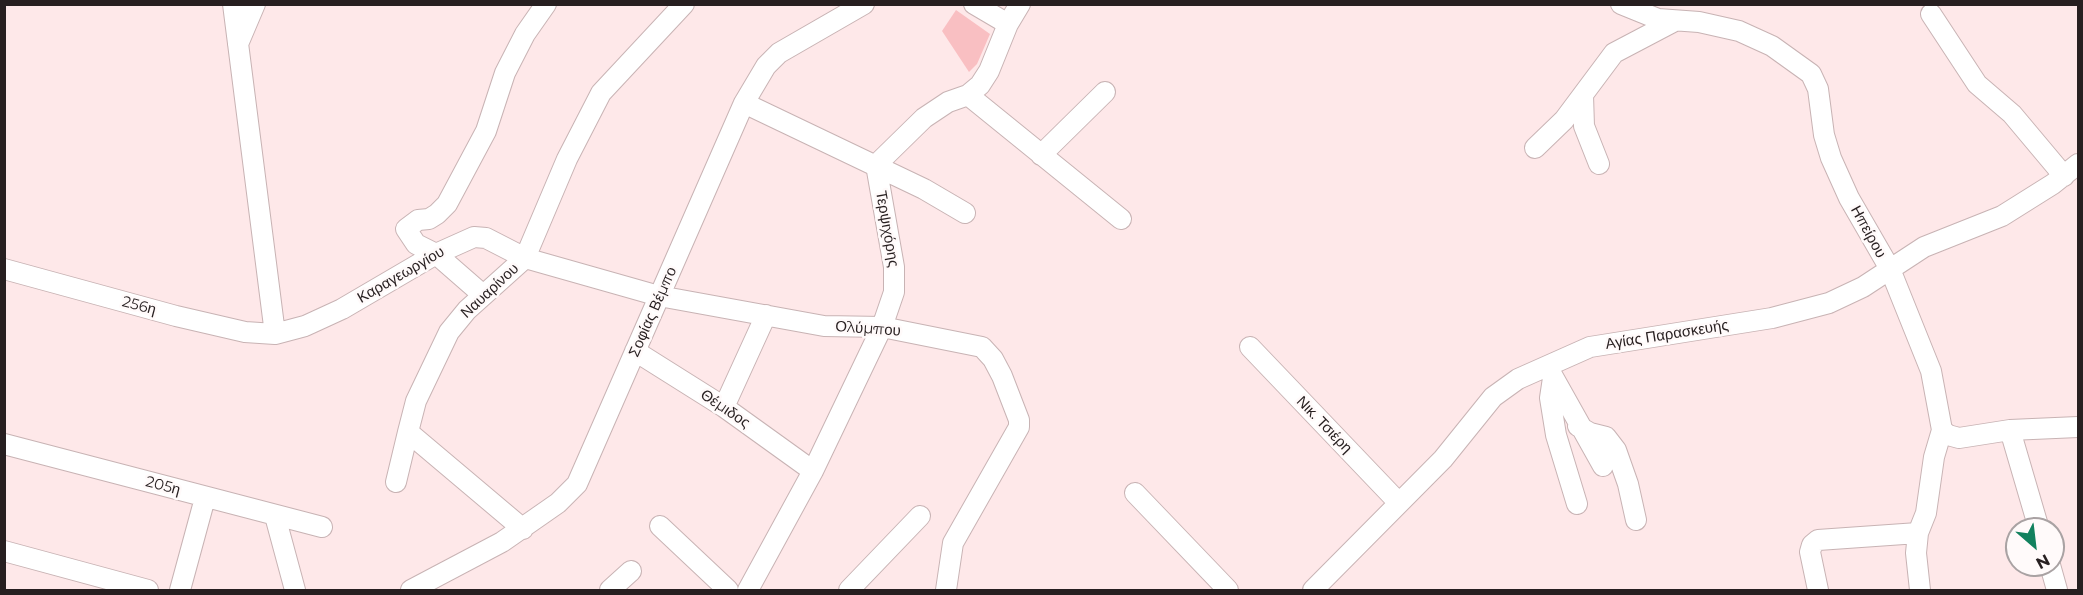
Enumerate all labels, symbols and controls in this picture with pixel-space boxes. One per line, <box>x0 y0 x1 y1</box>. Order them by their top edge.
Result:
street label: Τερψιχόρης <box>871 189 903 269</box>
street label: Ηπείρου <box>1846 203 1890 261</box>
street label: Καραγεωργίου <box>354 243 448 307</box>
street label: Ναυαρίνου <box>457 260 523 322</box>
street label: Σοφίας Βέμπο <box>625 264 681 360</box>
street label: 256η <box>120 293 158 319</box>
street label: Αγίας Παρασκευής <box>1604 316 1730 354</box>
street label: Ολύμπου <box>835 318 901 340</box>
street label: Θέμιδος <box>697 386 753 432</box>
street label: Νικ. Τσιέρη <box>1292 393 1356 457</box>
street label: 205η <box>144 473 182 499</box>
north arrow <box>2005 517 2065 577</box>
text: N <box>2033 550 2053 573</box>

